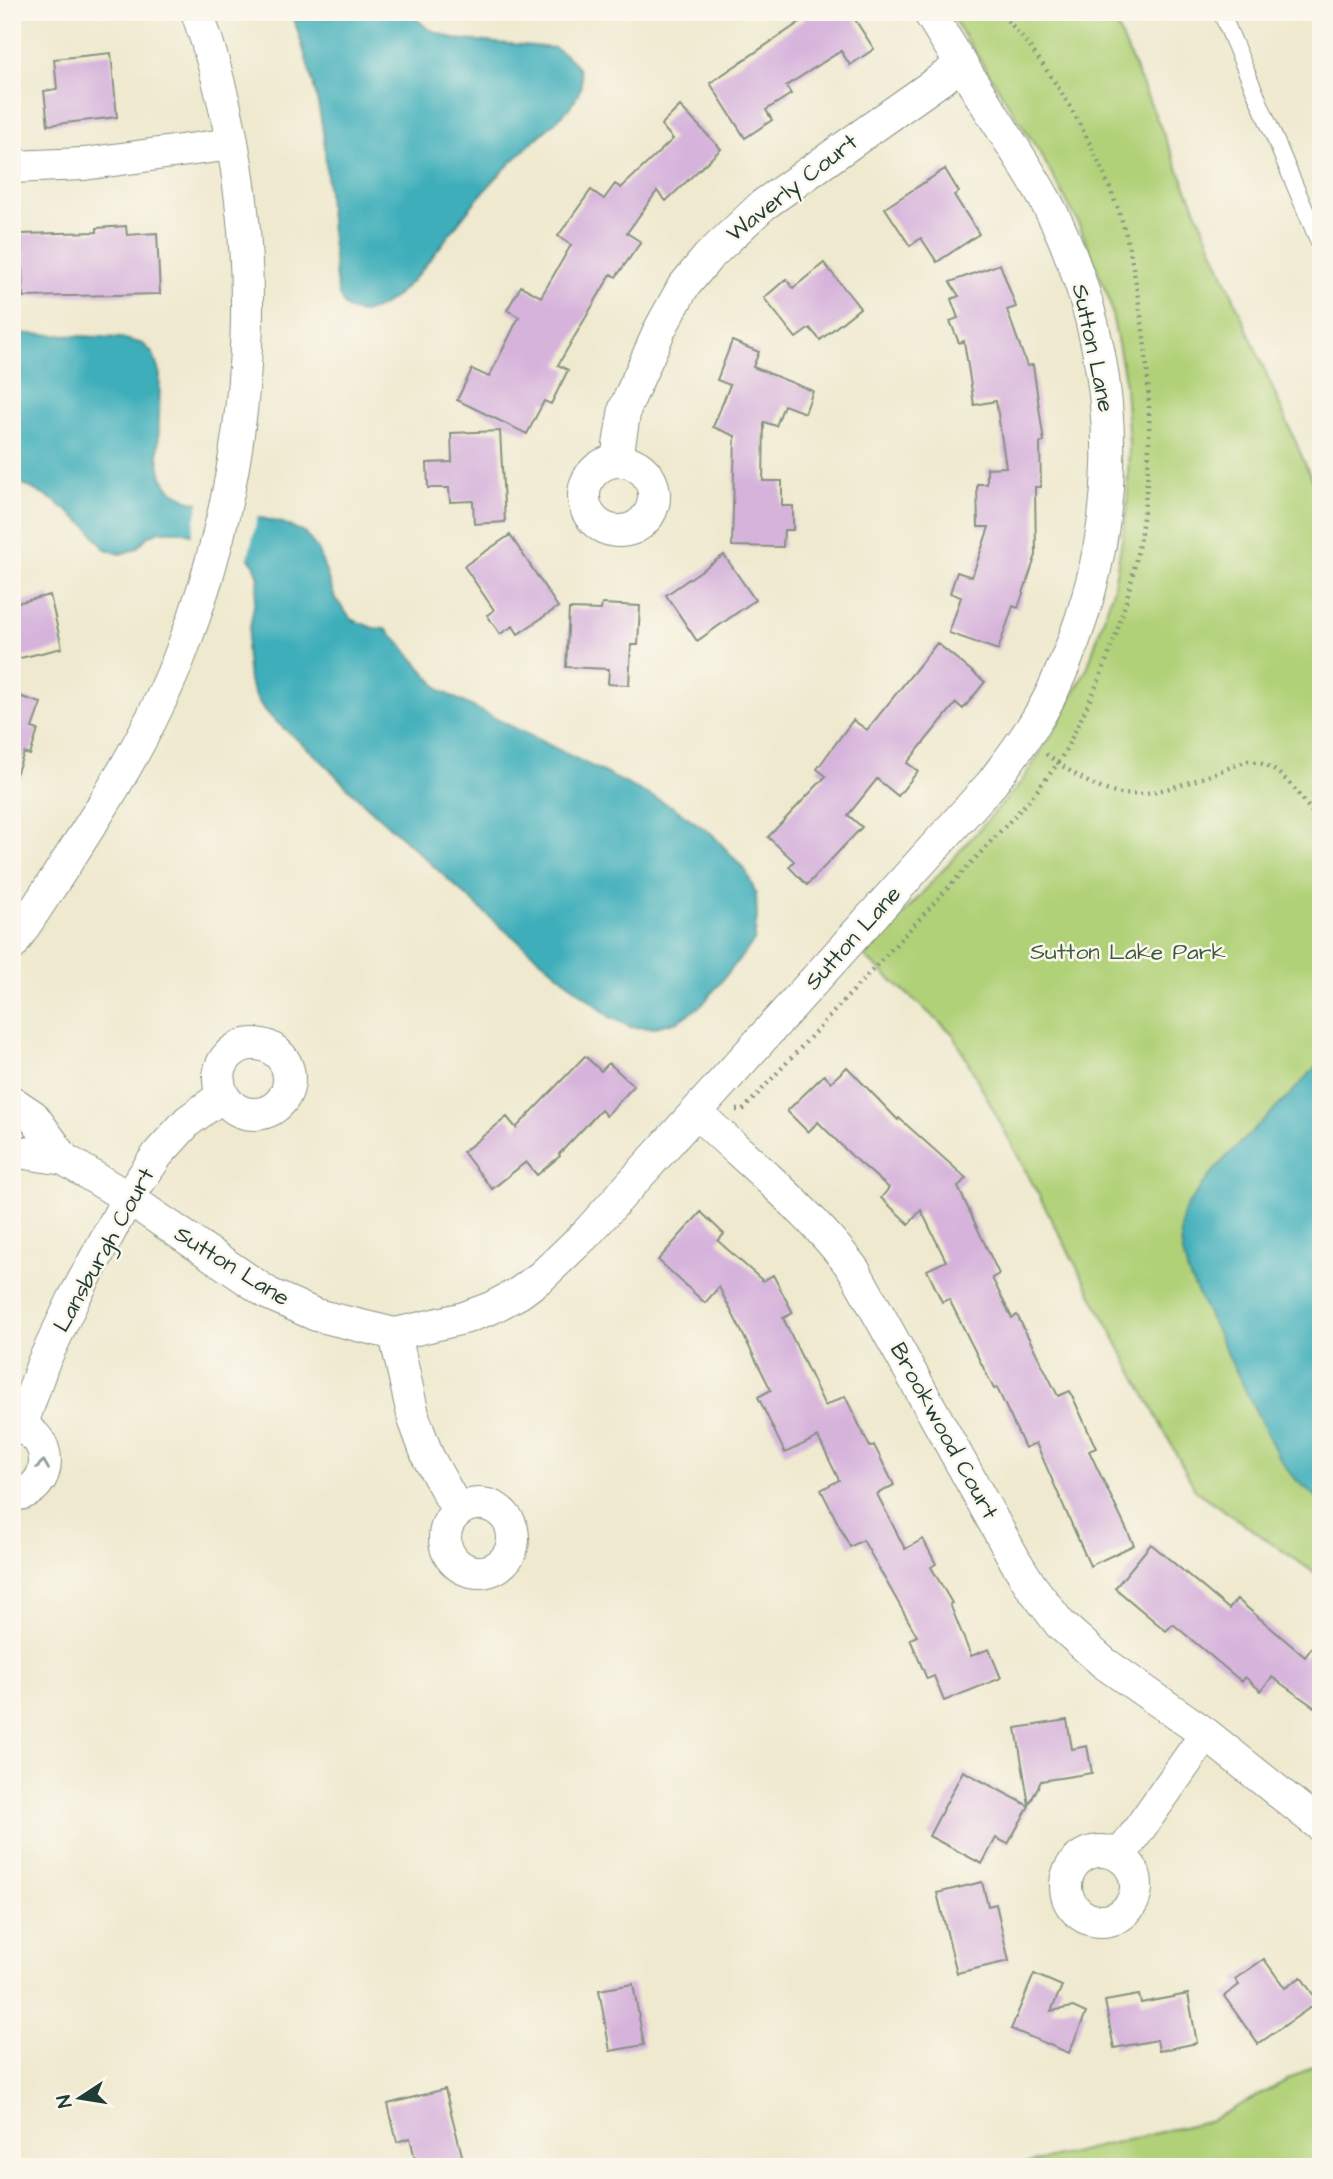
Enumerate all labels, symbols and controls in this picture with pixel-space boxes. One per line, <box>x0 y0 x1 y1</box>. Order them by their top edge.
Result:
street label: Waverly Court <box>720 126 866 250</box>
street label: Sutton Lane <box>1064 281 1122 415</box>
street label: Sutton Lane <box>798 879 908 997</box>
park label: Sutton Lake Park <box>1030 936 1226 968</box>
street label: Lansburgh Court <box>46 1161 164 1338</box>
street label: Sutton Lane <box>168 1218 296 1314</box>
street label: Brookwood Court <box>882 1337 1006 1526</box>
one-way arrow <box>35 1459 50 1471</box>
north arrow <box>46 2064 116 2134</box>
text: N <box>50 2093 79 2110</box>

